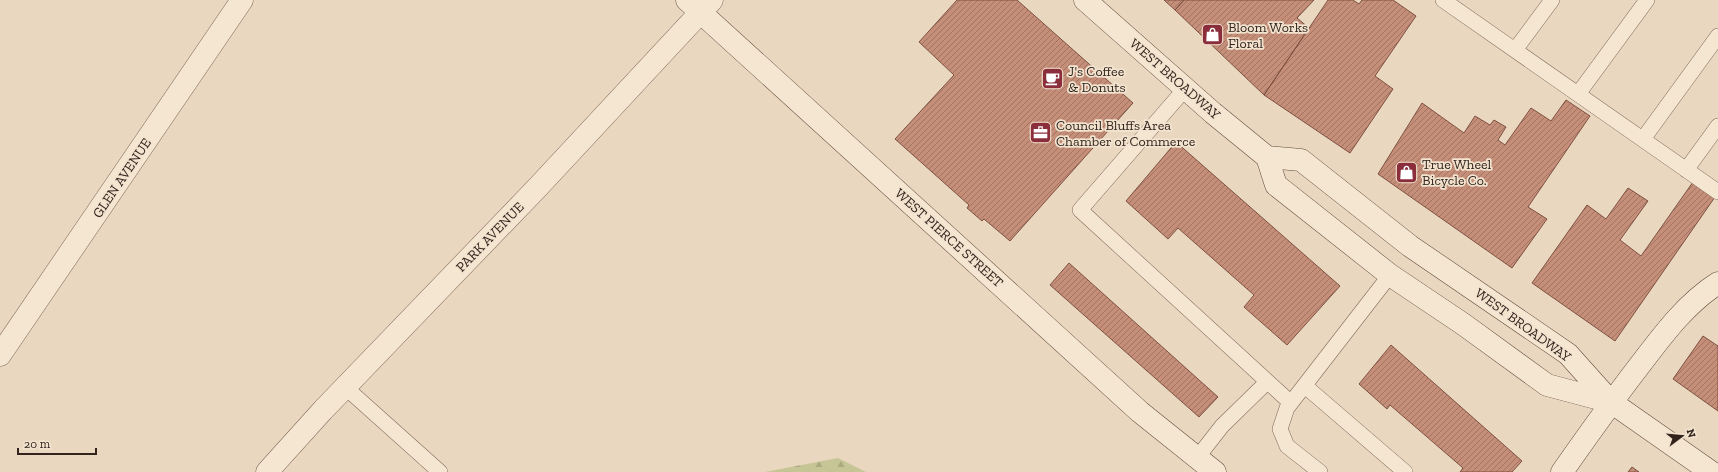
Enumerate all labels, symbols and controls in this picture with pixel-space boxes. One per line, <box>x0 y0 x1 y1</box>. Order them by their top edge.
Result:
place label: Bloom Works Floral <box>1228 19 1308 52</box>
shop icon: Bloom Works Floral <box>1200 22 1226 48</box>
street label: WEST BROADWAY <box>1126 35 1224 123</box>
place label: J's Coffee & Donuts <box>1068 63 1126 96</box>
cafe icon: J's Coffee & Donuts <box>1040 66 1066 92</box>
place label: Council Bluffs Area Chamber of Commerce <box>1056 117 1196 150</box>
office icon: Council Bluffs Area Chamber of Commerce <box>1028 120 1054 146</box>
street label: GLEN AVENUE <box>89 135 155 221</box>
place label: True Wheel Bicycle Co. <box>1422 156 1492 189</box>
shop icon: True Wheel Bicycle Co. <box>1393 159 1419 185</box>
street label: WEST PIERCE STREET <box>891 185 1007 291</box>
street label: PARK AVENUE <box>452 198 528 276</box>
street label: WEST BROADWAY <box>1472 284 1575 366</box>
north arrow <box>1662 416 1702 456</box>
text: N <box>1684 428 1699 440</box>
scale bar <box>18 430 96 456</box>
text: 20 m <box>24 437 51 451</box>

